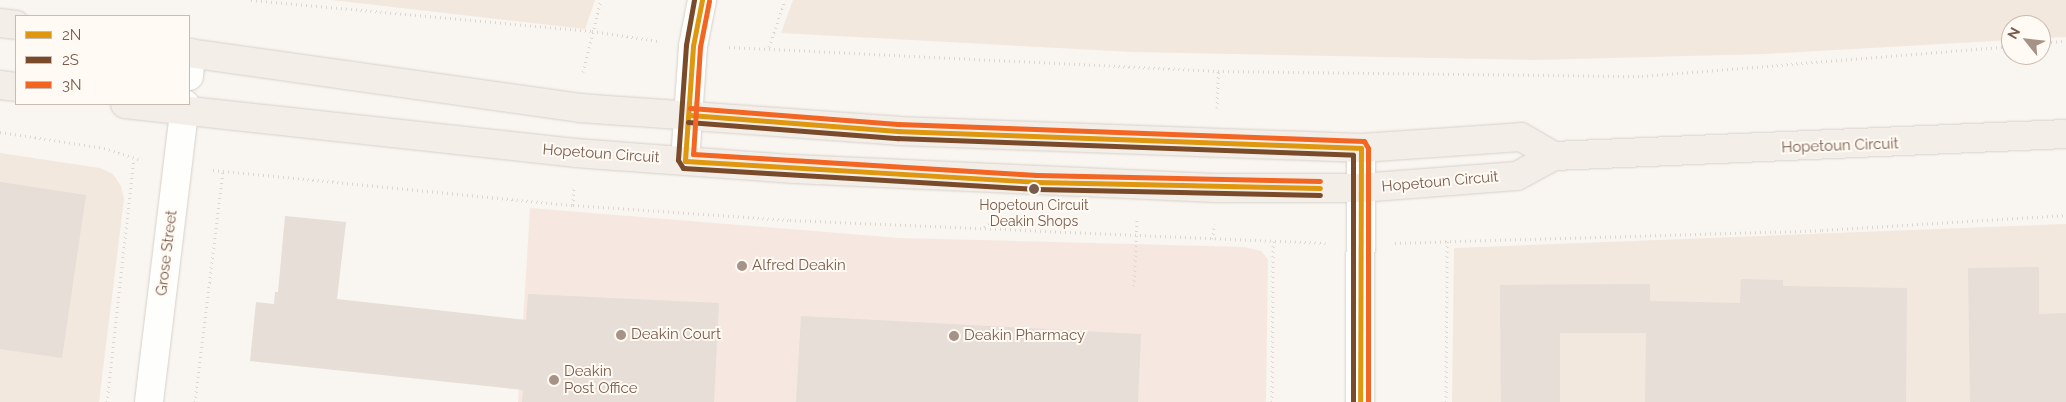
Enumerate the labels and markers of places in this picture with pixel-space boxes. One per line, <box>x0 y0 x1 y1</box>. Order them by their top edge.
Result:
marker: Hopetoun Circuit Deakin Shops <box>1029 184 1039 194</box>
place label: Hopetoun Circuit Deakin Shops <box>979 197 1089 230</box>
place label: Alfred Deakin <box>752 257 846 275</box>
marker: Alfred Deakin <box>736 260 748 272</box>
place label: Deakin Court <box>631 326 721 344</box>
place label: Deakin Pharmacy <box>964 327 1085 345</box>
marker: Deakin Court <box>615 329 627 341</box>
marker: Deakin Pharmacy <box>948 330 960 342</box>
place label: Deakin Post Office <box>564 362 637 397</box>
marker: Deakin Post Office <box>548 374 560 386</box>

